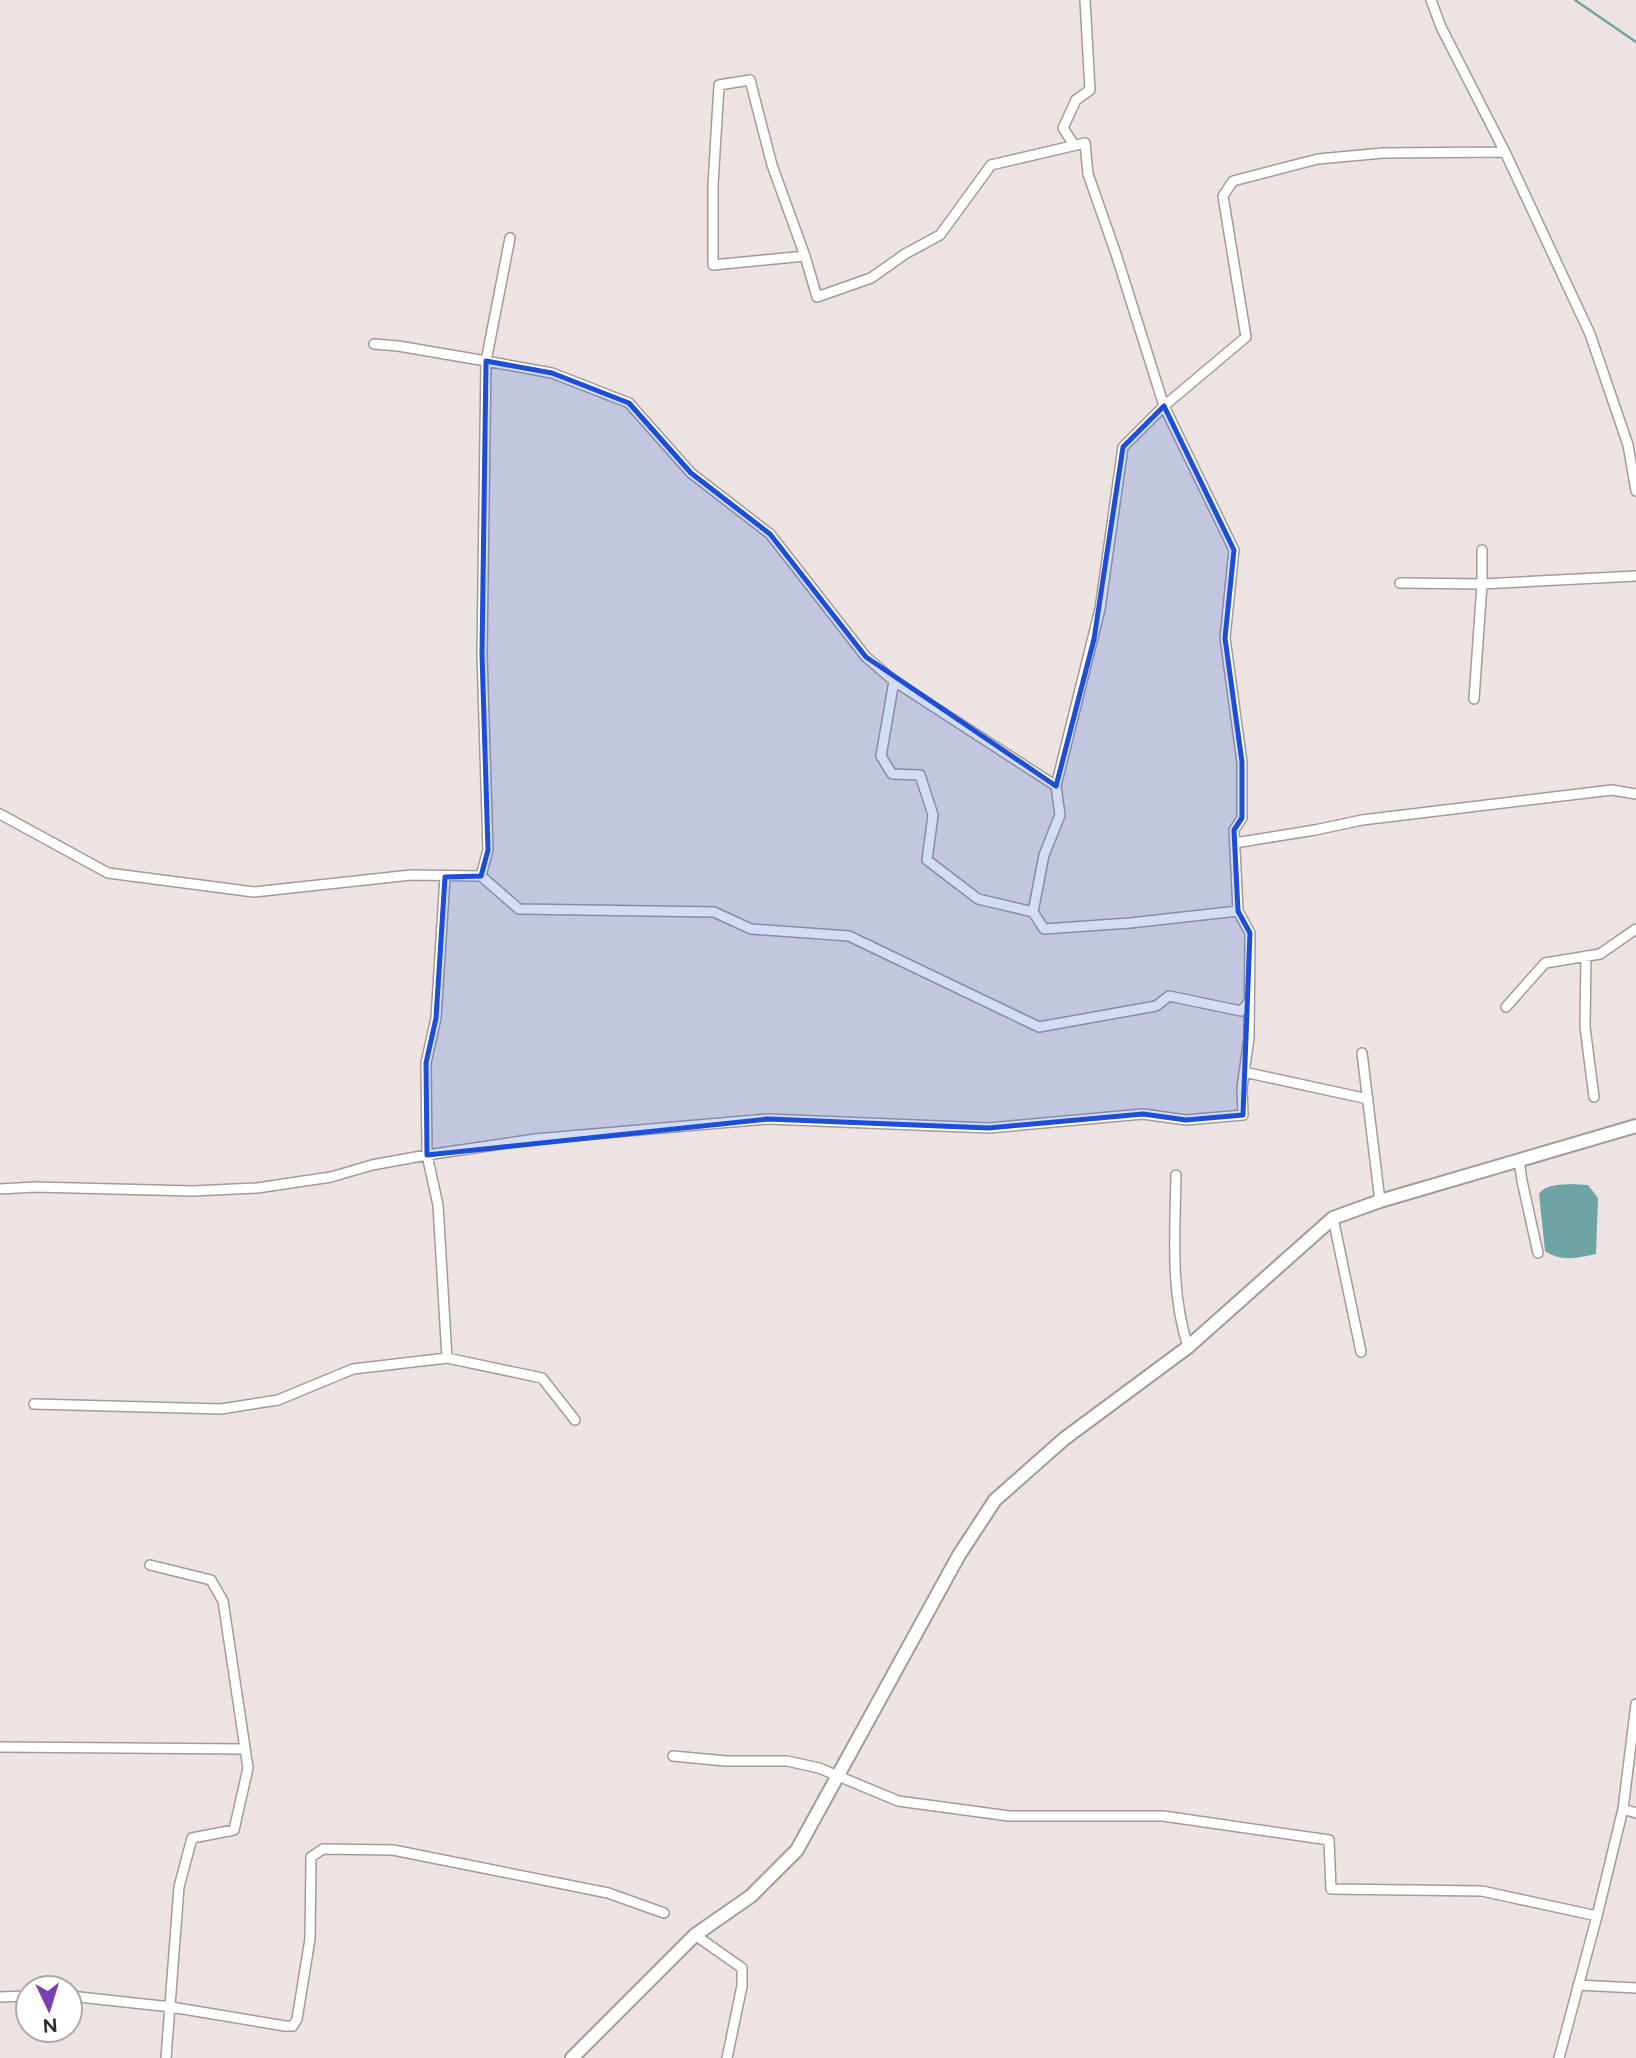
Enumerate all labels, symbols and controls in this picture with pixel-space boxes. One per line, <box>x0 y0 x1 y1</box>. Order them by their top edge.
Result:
north arrow <box>14 1974 84 2044</box>
text: N <box>42 2013 58 2037</box>

